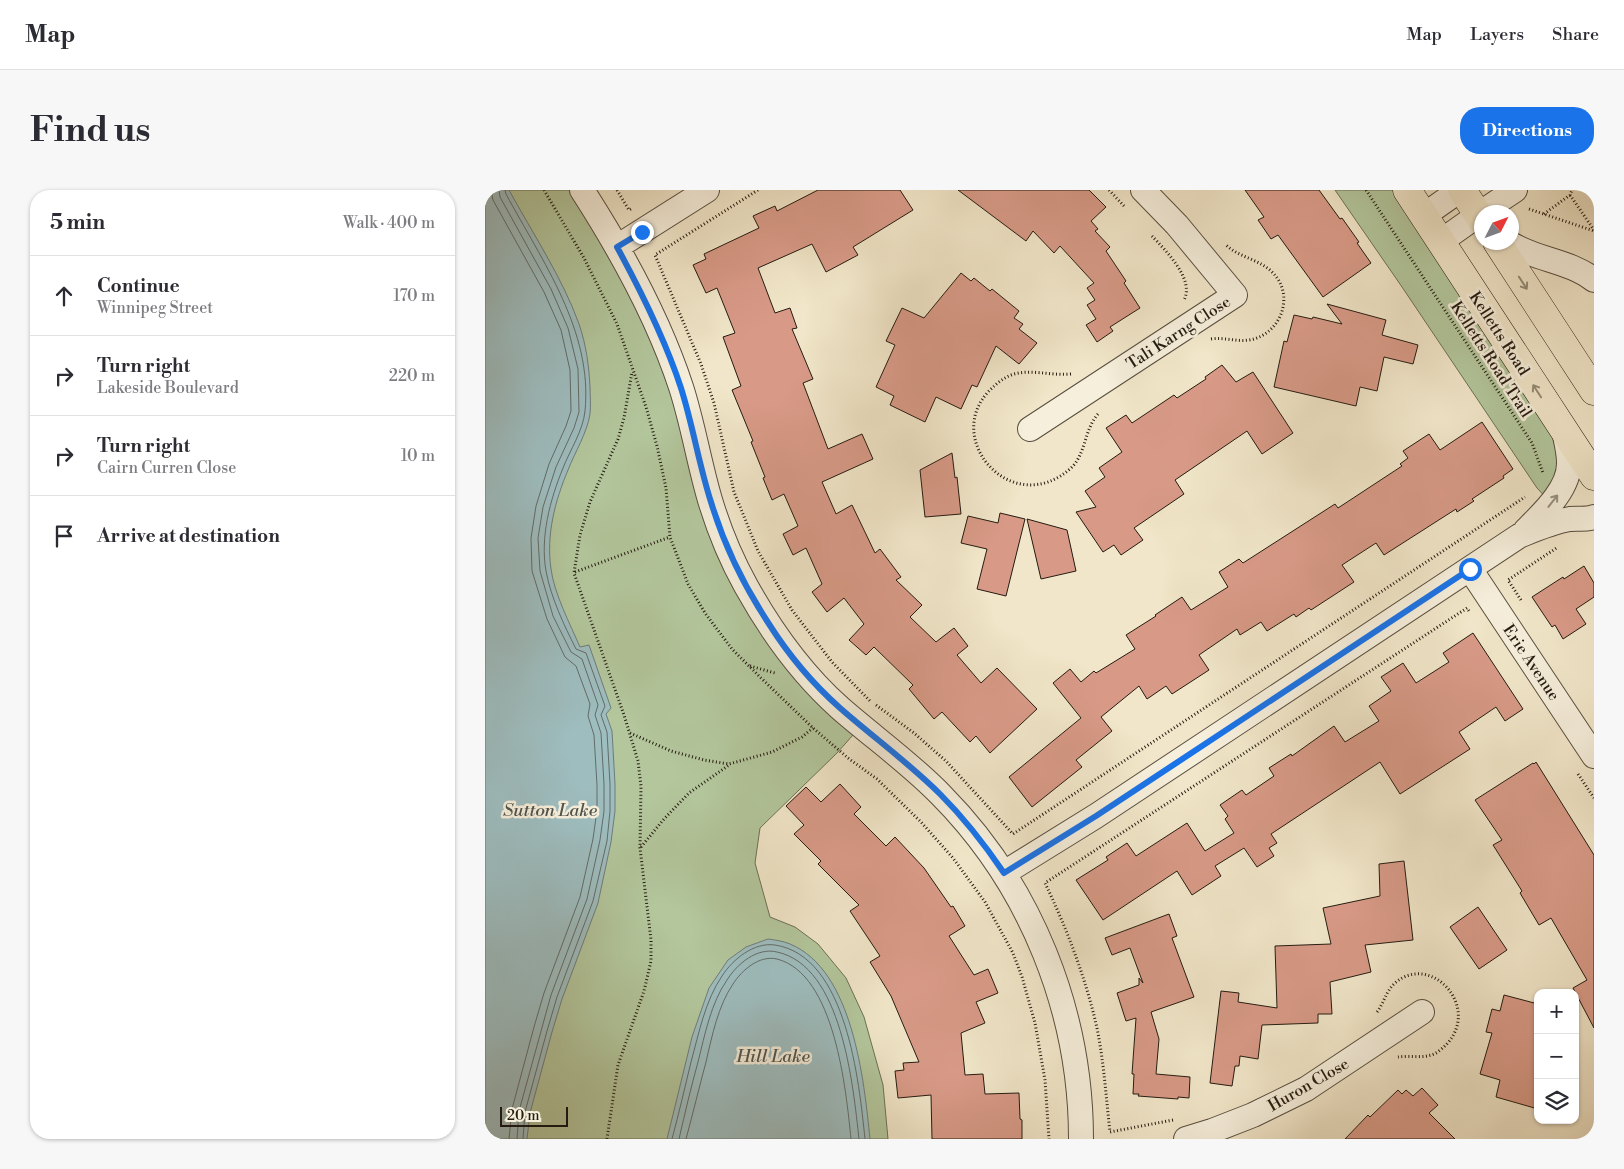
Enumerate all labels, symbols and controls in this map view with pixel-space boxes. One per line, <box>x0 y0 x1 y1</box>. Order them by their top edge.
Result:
text: Map <box>25 20 75 50</box>
text: Map <box>1407 23 1442 46</box>
text: Layers <box>1470 23 1524 46</box>
text: Share <box>1552 23 1599 46</box>
button: Directions <box>1460 107 1594 154</box>
text: Find us <box>30 109 150 152</box>
north arrow <box>1474 205 1519 250</box>
text: 5 min <box>50 210 105 236</box>
text: Walk · 400 m <box>343 213 435 233</box>
route end <box>631 221 654 244</box>
text: Continue <box>97 274 180 298</box>
one-way arrow <box>1519 276 1529 290</box>
icon: ahead <box>50 282 78 310</box>
text: 170 m <box>393 286 435 306</box>
street label: Kelletts Road <box>1465 288 1534 379</box>
street label: Tali Karng Close <box>1123 292 1234 374</box>
text: Winnipeg Street <box>97 298 213 318</box>
street label: Kelletts Road Trail <box>1446 298 1536 422</box>
text: Turn right <box>97 354 190 378</box>
icon: right <box>50 362 78 390</box>
text: 220 m <box>389 366 435 386</box>
text: Lakeside Boulevard <box>97 378 239 398</box>
one-way arrow <box>1532 384 1542 398</box>
text: Turn right <box>97 434 190 458</box>
icon: right <box>50 442 78 470</box>
text: 10 m <box>401 446 435 466</box>
text: Cairn Curren Close <box>97 458 236 478</box>
one-way arrow <box>1548 494 1558 508</box>
icon: arrive <box>50 522 78 550</box>
text: Arrive at destination <box>97 524 280 548</box>
route start <box>1459 558 1482 581</box>
street label: Erie Avenue <box>1498 621 1564 704</box>
water label: Sutton Lake <box>503 799 598 822</box>
map controls <box>1534 989 1579 1124</box>
button: + <box>1534 989 1579 1034</box>
button: − <box>1534 1034 1579 1079</box>
water label: Hill Lake <box>735 1045 810 1068</box>
street label: Huron Close <box>1264 1054 1353 1116</box>
button: layers <box>1534 1079 1579 1124</box>
scale bar <box>500 1104 567 1127</box>
text: 20 m <box>507 1107 539 1125</box>

